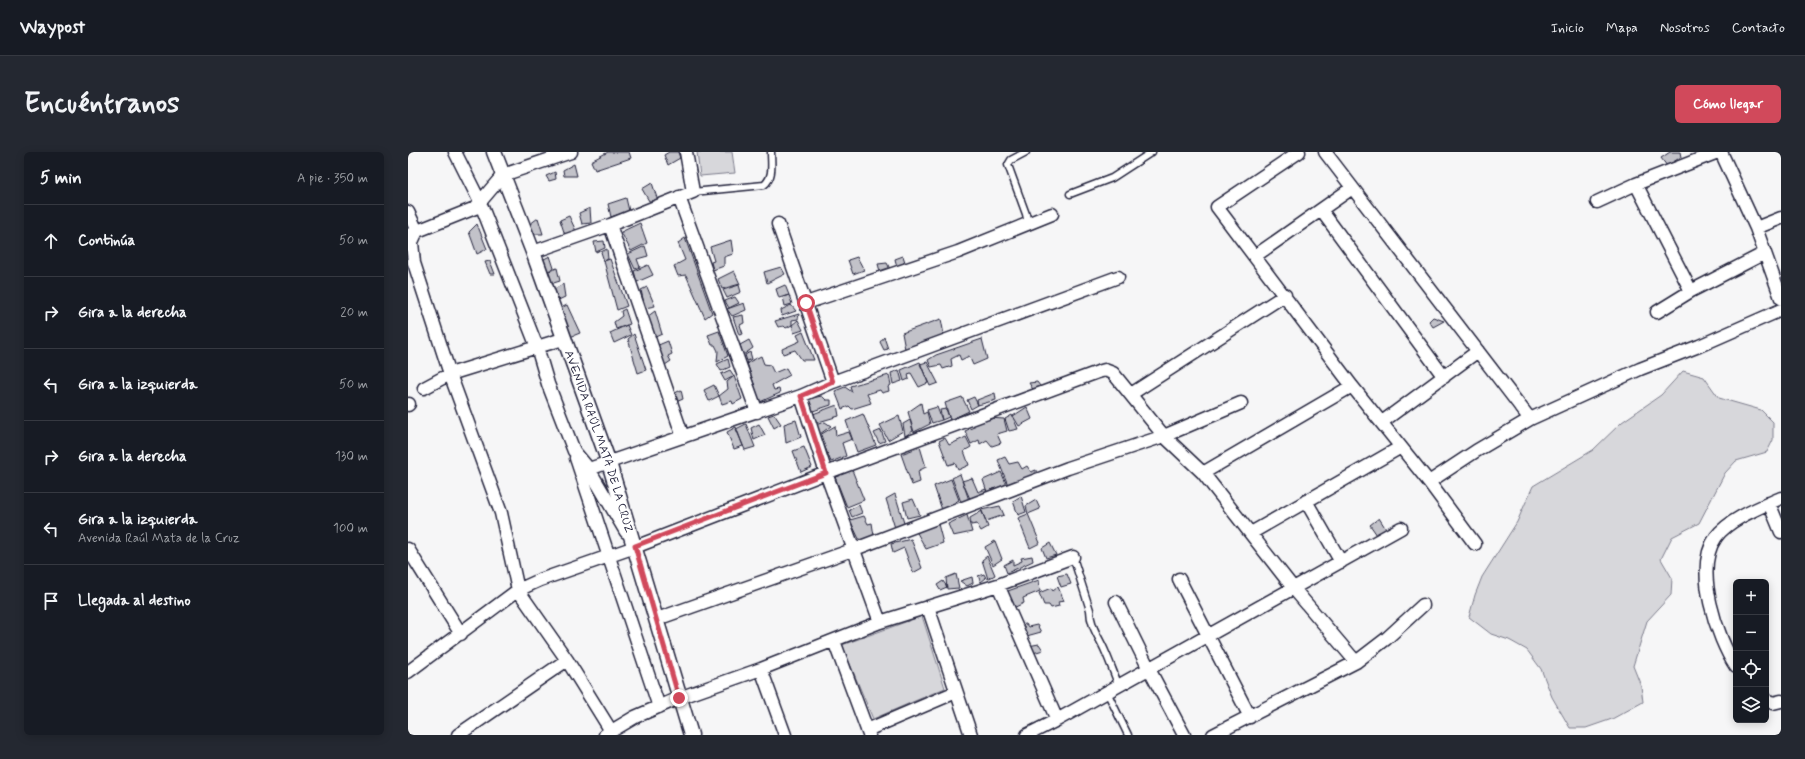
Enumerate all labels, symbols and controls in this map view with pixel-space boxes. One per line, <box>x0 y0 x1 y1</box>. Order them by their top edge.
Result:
text: Waypost <box>20 15 85 40</box>
text: Inicio <box>1551 19 1584 37</box>
text: Mapa <box>1606 19 1638 37</box>
text: Nosotros <box>1660 19 1710 37</box>
text: Contacto <box>1732 19 1785 37</box>
button: Cómo llegar <box>1675 85 1781 123</box>
text: Encuéntranos <box>24 86 180 123</box>
text: 5 min <box>40 167 82 189</box>
text: A pie · 350 m <box>297 170 368 187</box>
icon: ahead <box>40 230 62 252</box>
text: Continúa <box>78 231 135 251</box>
text: 50 m <box>339 232 368 249</box>
route start <box>797 294 815 312</box>
icon: right <box>40 302 62 324</box>
text: Gira a la derecha <box>78 303 187 323</box>
text: 20 m <box>340 304 368 321</box>
street label: AVENIDA RAÚL MATA DE LA CRUZ <box>560 348 637 535</box>
icon: left <box>40 374 62 396</box>
text: Gira a la izquierda <box>78 375 197 395</box>
text: 50 m <box>339 376 368 393</box>
icon: right <box>40 446 62 468</box>
text: Gira a la derecha <box>78 447 187 467</box>
text: 130 m <box>335 448 368 465</box>
text: Gira a la izquierda <box>78 510 197 530</box>
icon: left <box>40 518 62 540</box>
text: 100 m <box>333 520 368 537</box>
text: Avenida Raúl Mata de la Cruz <box>78 530 240 547</box>
map controls <box>1733 579 1769 723</box>
button: + <box>1733 579 1769 615</box>
icon: arrive <box>40 590 62 612</box>
text: Llegada al destino <box>78 591 191 611</box>
button: − <box>1733 615 1769 651</box>
button: locate <box>1733 651 1769 687</box>
button: layers <box>1733 687 1769 723</box>
route end <box>670 689 688 707</box>

